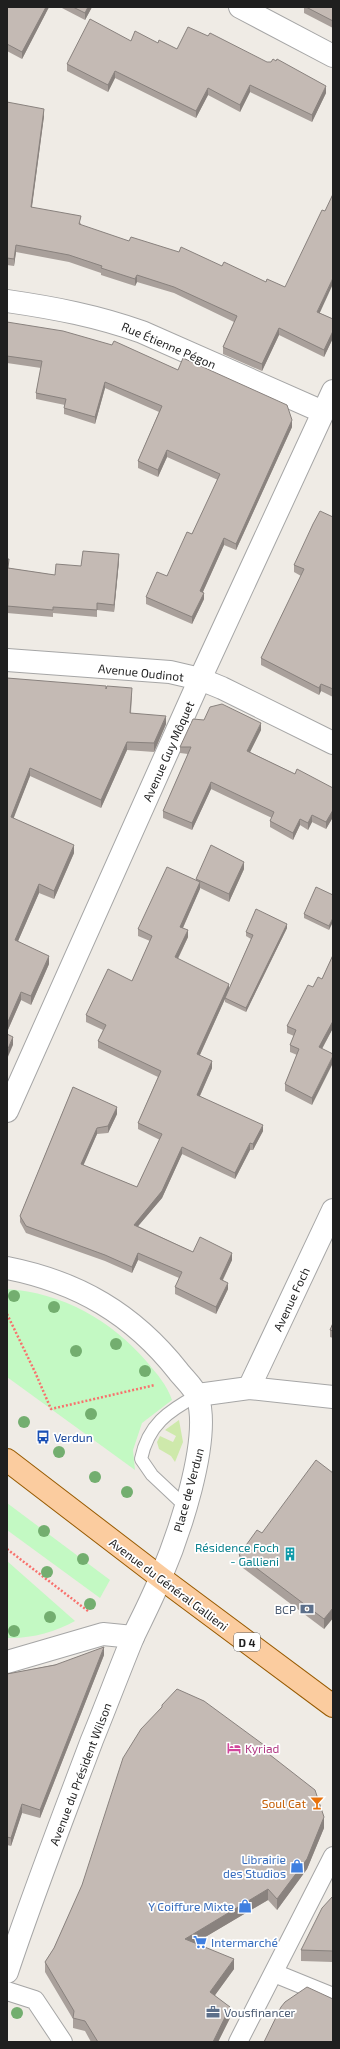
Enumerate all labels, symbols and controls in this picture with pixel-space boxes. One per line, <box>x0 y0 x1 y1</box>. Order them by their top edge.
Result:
street label: Rue Étienne Pégon <box>120 319 218 371</box>
street label: Avenue Oudinot <box>98 661 185 683</box>
street label: Avenue Guy Môquet <box>140 698 197 803</box>
street label: Avenue Foch <box>270 1265 312 1333</box>
bus stop icon: Verdun <box>35 1429 51 1445</box>
place label: Verdun <box>54 1430 93 1444</box>
street label: Place de Verdun <box>170 1446 206 1534</box>
street label: Avenue du Général Gallieni <box>107 1535 231 1633</box>
place label: Résidence Foch - Gallieni <box>195 1540 279 1568</box>
building icon: Résidence Foch - Gallieni <box>282 1546 298 1562</box>
bank icon: BCP <box>299 1601 315 1617</box>
place label: BCP <box>275 1602 296 1616</box>
road number: D 4 <box>234 1633 260 1651</box>
street label: Avenue du Président Wilson <box>46 1701 114 1847</box>
hotel icon: Kyriad <box>226 1740 242 1756</box>
place label: Kyriad <box>245 1741 279 1755</box>
bar icon: Soul Cat <box>309 1795 325 1811</box>
place label: Soul Cat <box>262 1796 306 1810</box>
place label: Librairie des Studios <box>223 1852 286 1880</box>
shop icon: Librairie des Studios <box>289 1858 305 1874</box>
shop icon: Y Coiffure Mixte <box>237 1898 253 1914</box>
place label: Y Coiffure Mixte <box>148 1899 234 1913</box>
supermarket icon: Intermarché <box>192 1934 208 1950</box>
place label: Intermarché <box>211 1935 278 1949</box>
office icon: Vousfinancer <box>205 2004 221 2020</box>
place label: Vousfinancer <box>224 2005 296 2019</box>

